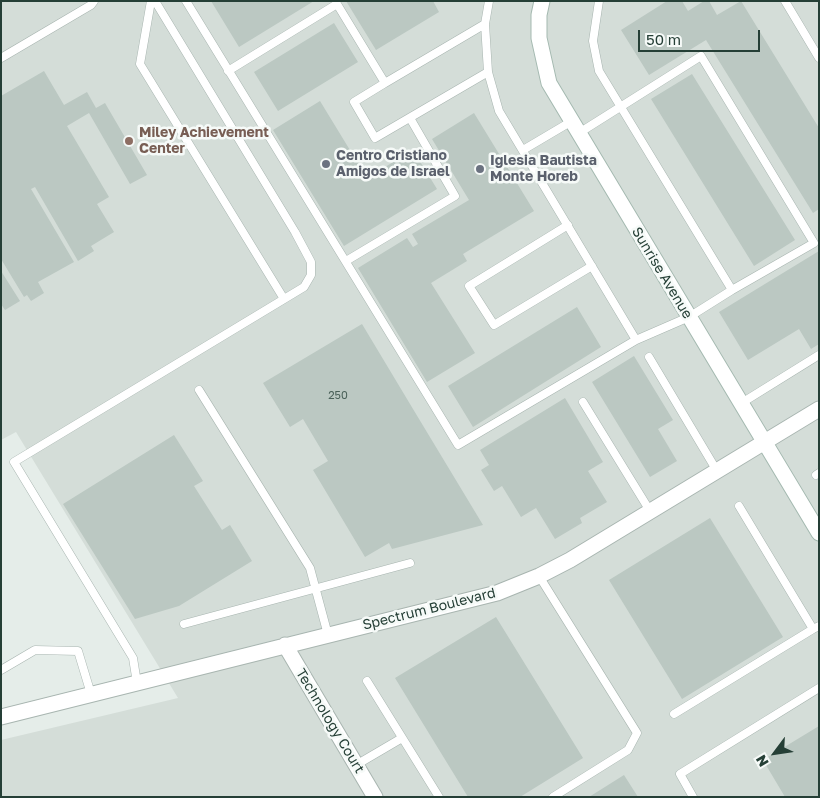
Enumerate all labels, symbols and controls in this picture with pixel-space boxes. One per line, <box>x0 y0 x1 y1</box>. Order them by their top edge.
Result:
scale bar <box>640 20 762 52</box>
text: 50 m <box>646 30 681 48</box>
place label: Miley Achievement Center <box>139 125 269 158</box>
marker: Miley Achievement Center <box>123 135 135 147</box>
place label: Centro Cristiano Amigos de Israel <box>336 148 450 180</box>
place label: Iglesia Bautista Monte Horeb <box>490 153 597 186</box>
marker: Centro Cristiano Amigos de Israel <box>320 158 332 170</box>
marker: Iglesia Bautista Monte Horeb <box>474 163 486 175</box>
street label: Sunrise Avenue <box>628 224 696 322</box>
house number: 250 <box>328 389 348 403</box>
street label: Spectrum Boulevard <box>361 584 497 634</box>
street label: Technology Court <box>292 666 368 776</box>
north arrow <box>750 728 800 778</box>
text: N <box>752 752 772 770</box>

